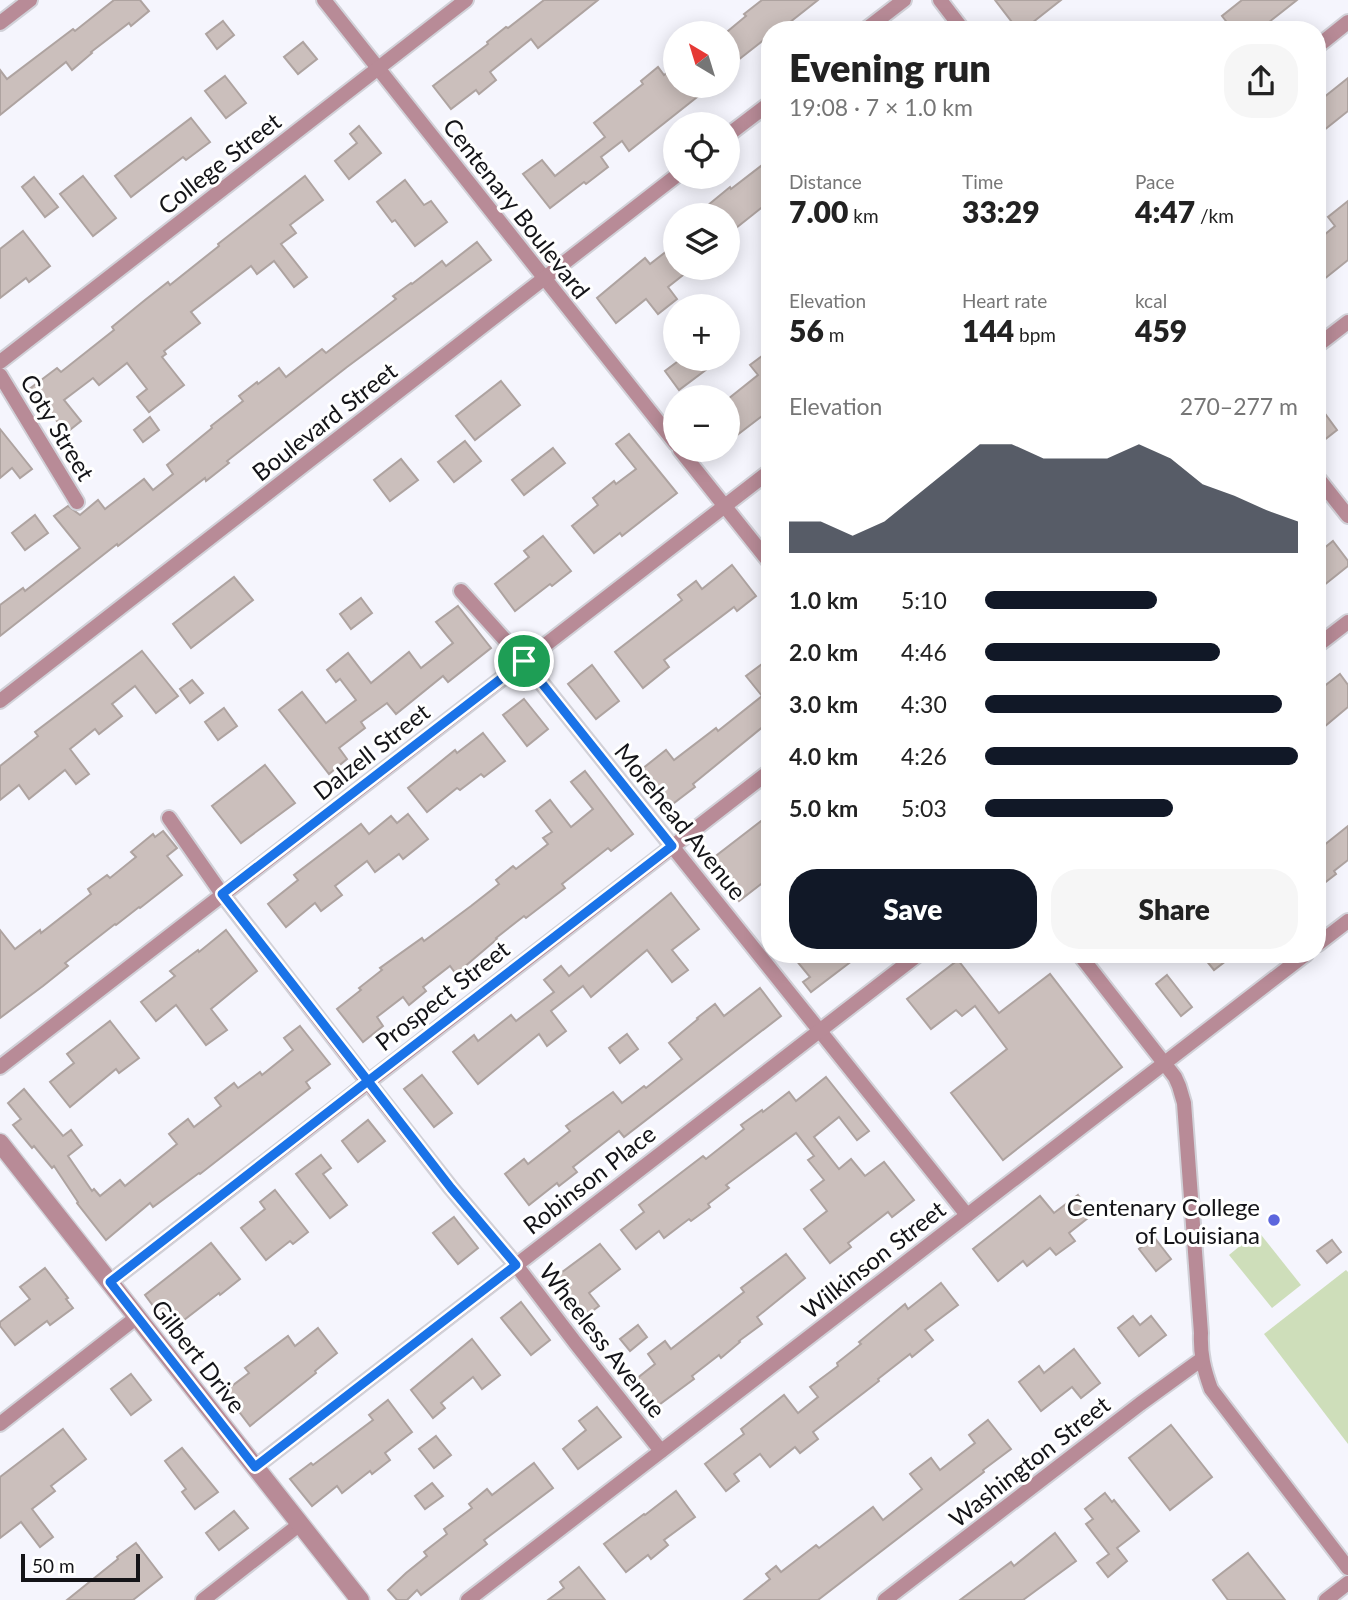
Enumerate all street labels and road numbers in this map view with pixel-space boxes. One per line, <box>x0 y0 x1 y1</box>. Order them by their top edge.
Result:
street label: College Street <box>152 106 286 220</box>
street label: Centenary Boulevard <box>438 112 596 304</box>
street label: Boulevard Street <box>246 355 402 486</box>
street label: Coty Street <box>15 369 101 486</box>
street label: Dalzell Street <box>307 696 435 805</box>
street label: Morehead Avenue <box>609 737 753 905</box>
street label: Prospect Street <box>369 933 515 1056</box>
street label: Robinson Place <box>517 1118 661 1240</box>
street label: Wilkinson Street <box>795 1194 951 1324</box>
street label: Wheeless Avenue <box>534 1257 672 1423</box>
street label: Gilbert Drive <box>146 1294 252 1418</box>
street label: Washington Street <box>943 1389 1115 1533</box>

